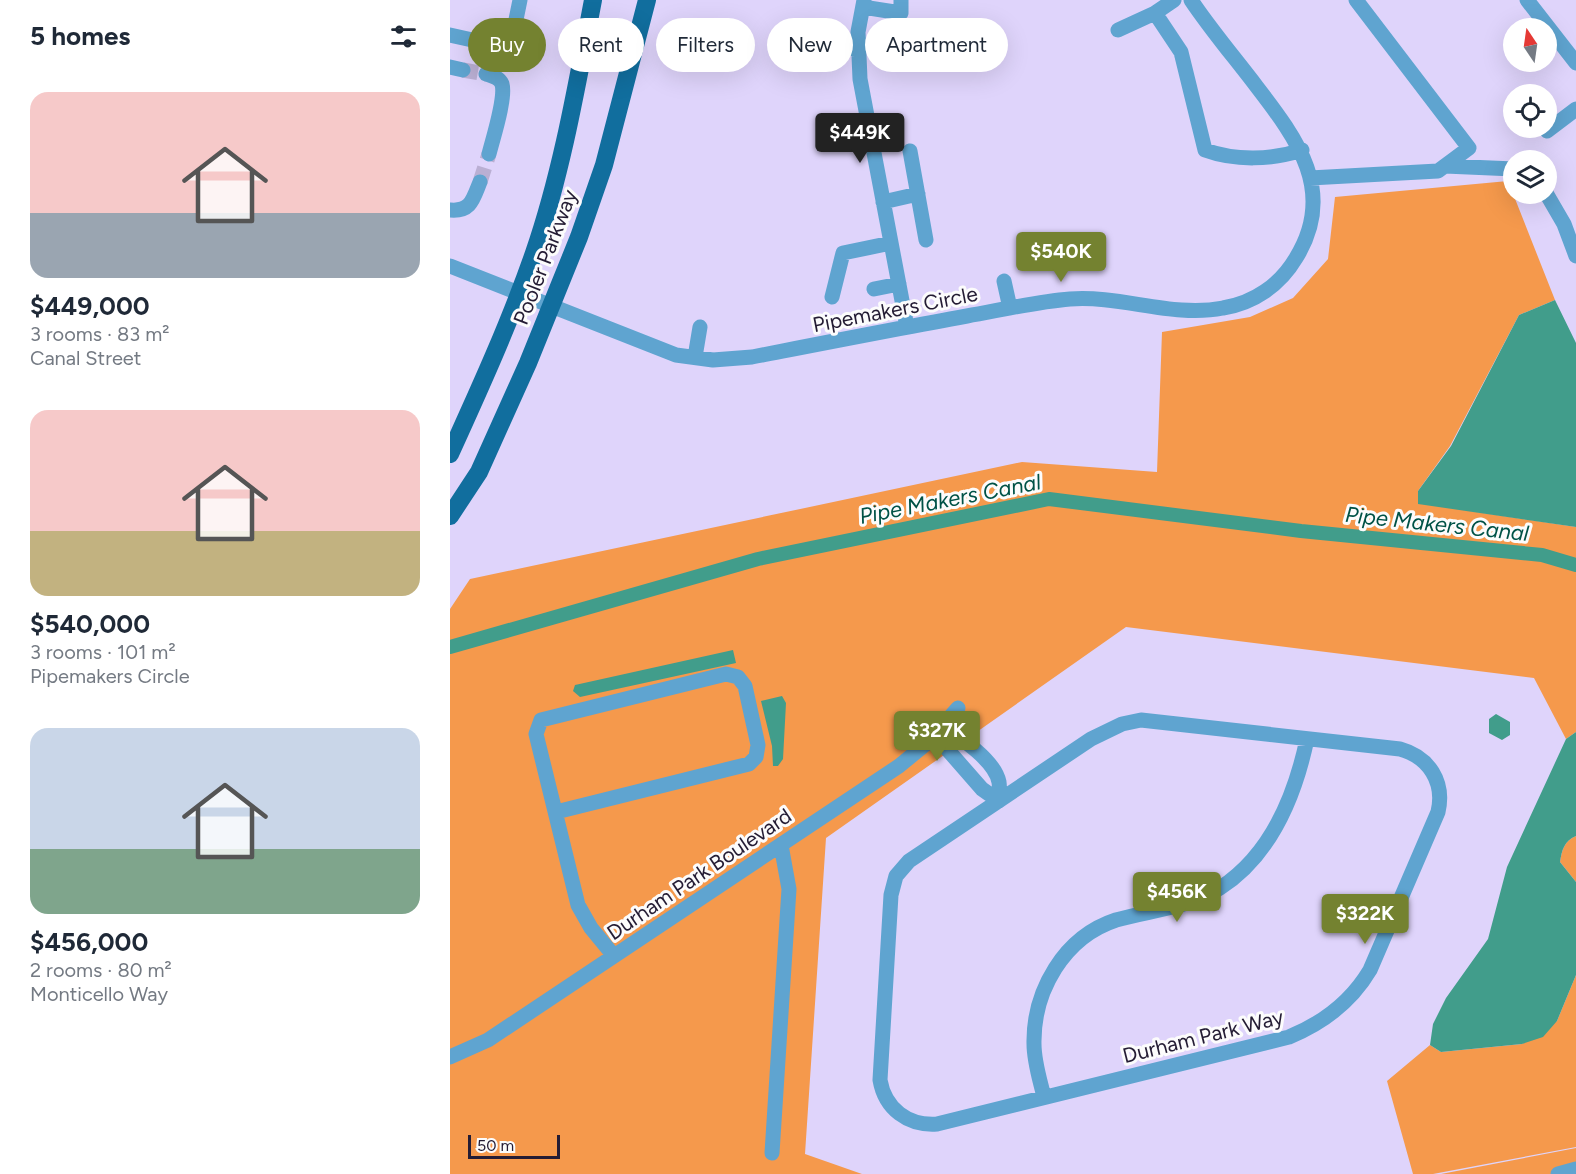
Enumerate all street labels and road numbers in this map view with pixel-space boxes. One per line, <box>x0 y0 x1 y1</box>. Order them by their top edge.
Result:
street label: Pooler Parkway <box>508 186 582 328</box>
street label: Pipemakers Circle <box>810 281 980 337</box>
street label: Durham Park Boulevard <box>602 803 796 945</box>
street label: Durham Park Way <box>1120 1004 1286 1068</box>

